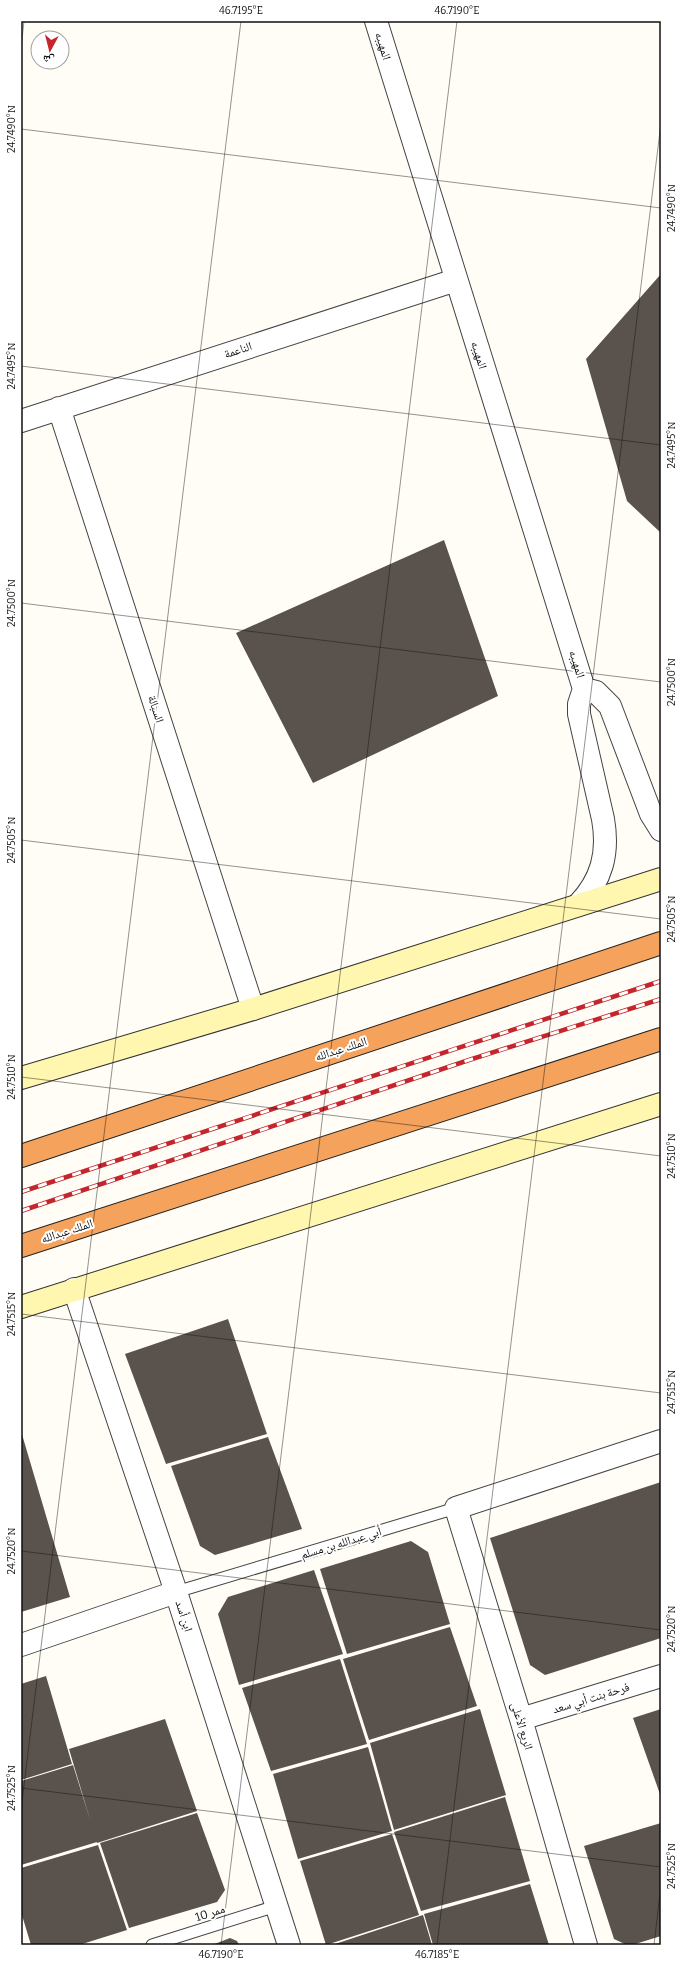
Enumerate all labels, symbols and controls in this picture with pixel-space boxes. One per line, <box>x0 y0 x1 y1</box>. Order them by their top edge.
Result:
text: 46.7195°E <box>219 5 263 17</box>
text: 46.7190°E <box>434 5 480 17</box>
north arrow <box>30 30 70 70</box>
street label: المهيبه <box>372 30 394 62</box>
text: ش <box>42 51 56 67</box>
text: 24.7490°N <box>6 105 18 153</box>
text: 24.7490°N <box>666 184 678 232</box>
street label: الناعمة <box>222 339 254 361</box>
street label: المهيبه <box>468 339 490 371</box>
text: 24.7495°N <box>6 342 18 389</box>
text: 24.7495°N <box>666 421 678 468</box>
text: 24.7500°N <box>6 579 18 627</box>
street label: المهيبه <box>566 648 588 680</box>
text: 24.7500°N <box>666 658 678 706</box>
street label: السبالة <box>145 694 167 725</box>
text: 24.7505°N <box>6 816 18 863</box>
text: 24.7505°N <box>666 895 678 942</box>
street label: الملك عبدالله <box>313 1034 369 1064</box>
text: 24.7510°N <box>6 1054 18 1100</box>
text: 24.7510°N <box>666 1133 678 1179</box>
street label: الملك عبدالله <box>39 1216 95 1246</box>
text: 24.7515°N <box>6 1292 18 1336</box>
text: 24.7515°N <box>666 1370 678 1414</box>
street label: أبي عبدالله بن مسلم <box>299 1524 384 1565</box>
text: 24.7520°N <box>6 1527 18 1574</box>
street label: ابن أسد <box>172 1599 196 1634</box>
text: 24.7520°N <box>666 1605 678 1652</box>
street label: فرحة بنت أبي سعد <box>551 1680 632 1719</box>
street label: الريع الأعلى <box>508 1701 536 1752</box>
text: 24.7525°N <box>6 1765 18 1811</box>
text: 24.7525°N <box>666 1843 678 1889</box>
street label: ممر 10 <box>193 1902 227 1924</box>
text: 46.7190°E <box>198 1949 244 1961</box>
text: 46.7185°E <box>415 1949 459 1961</box>

